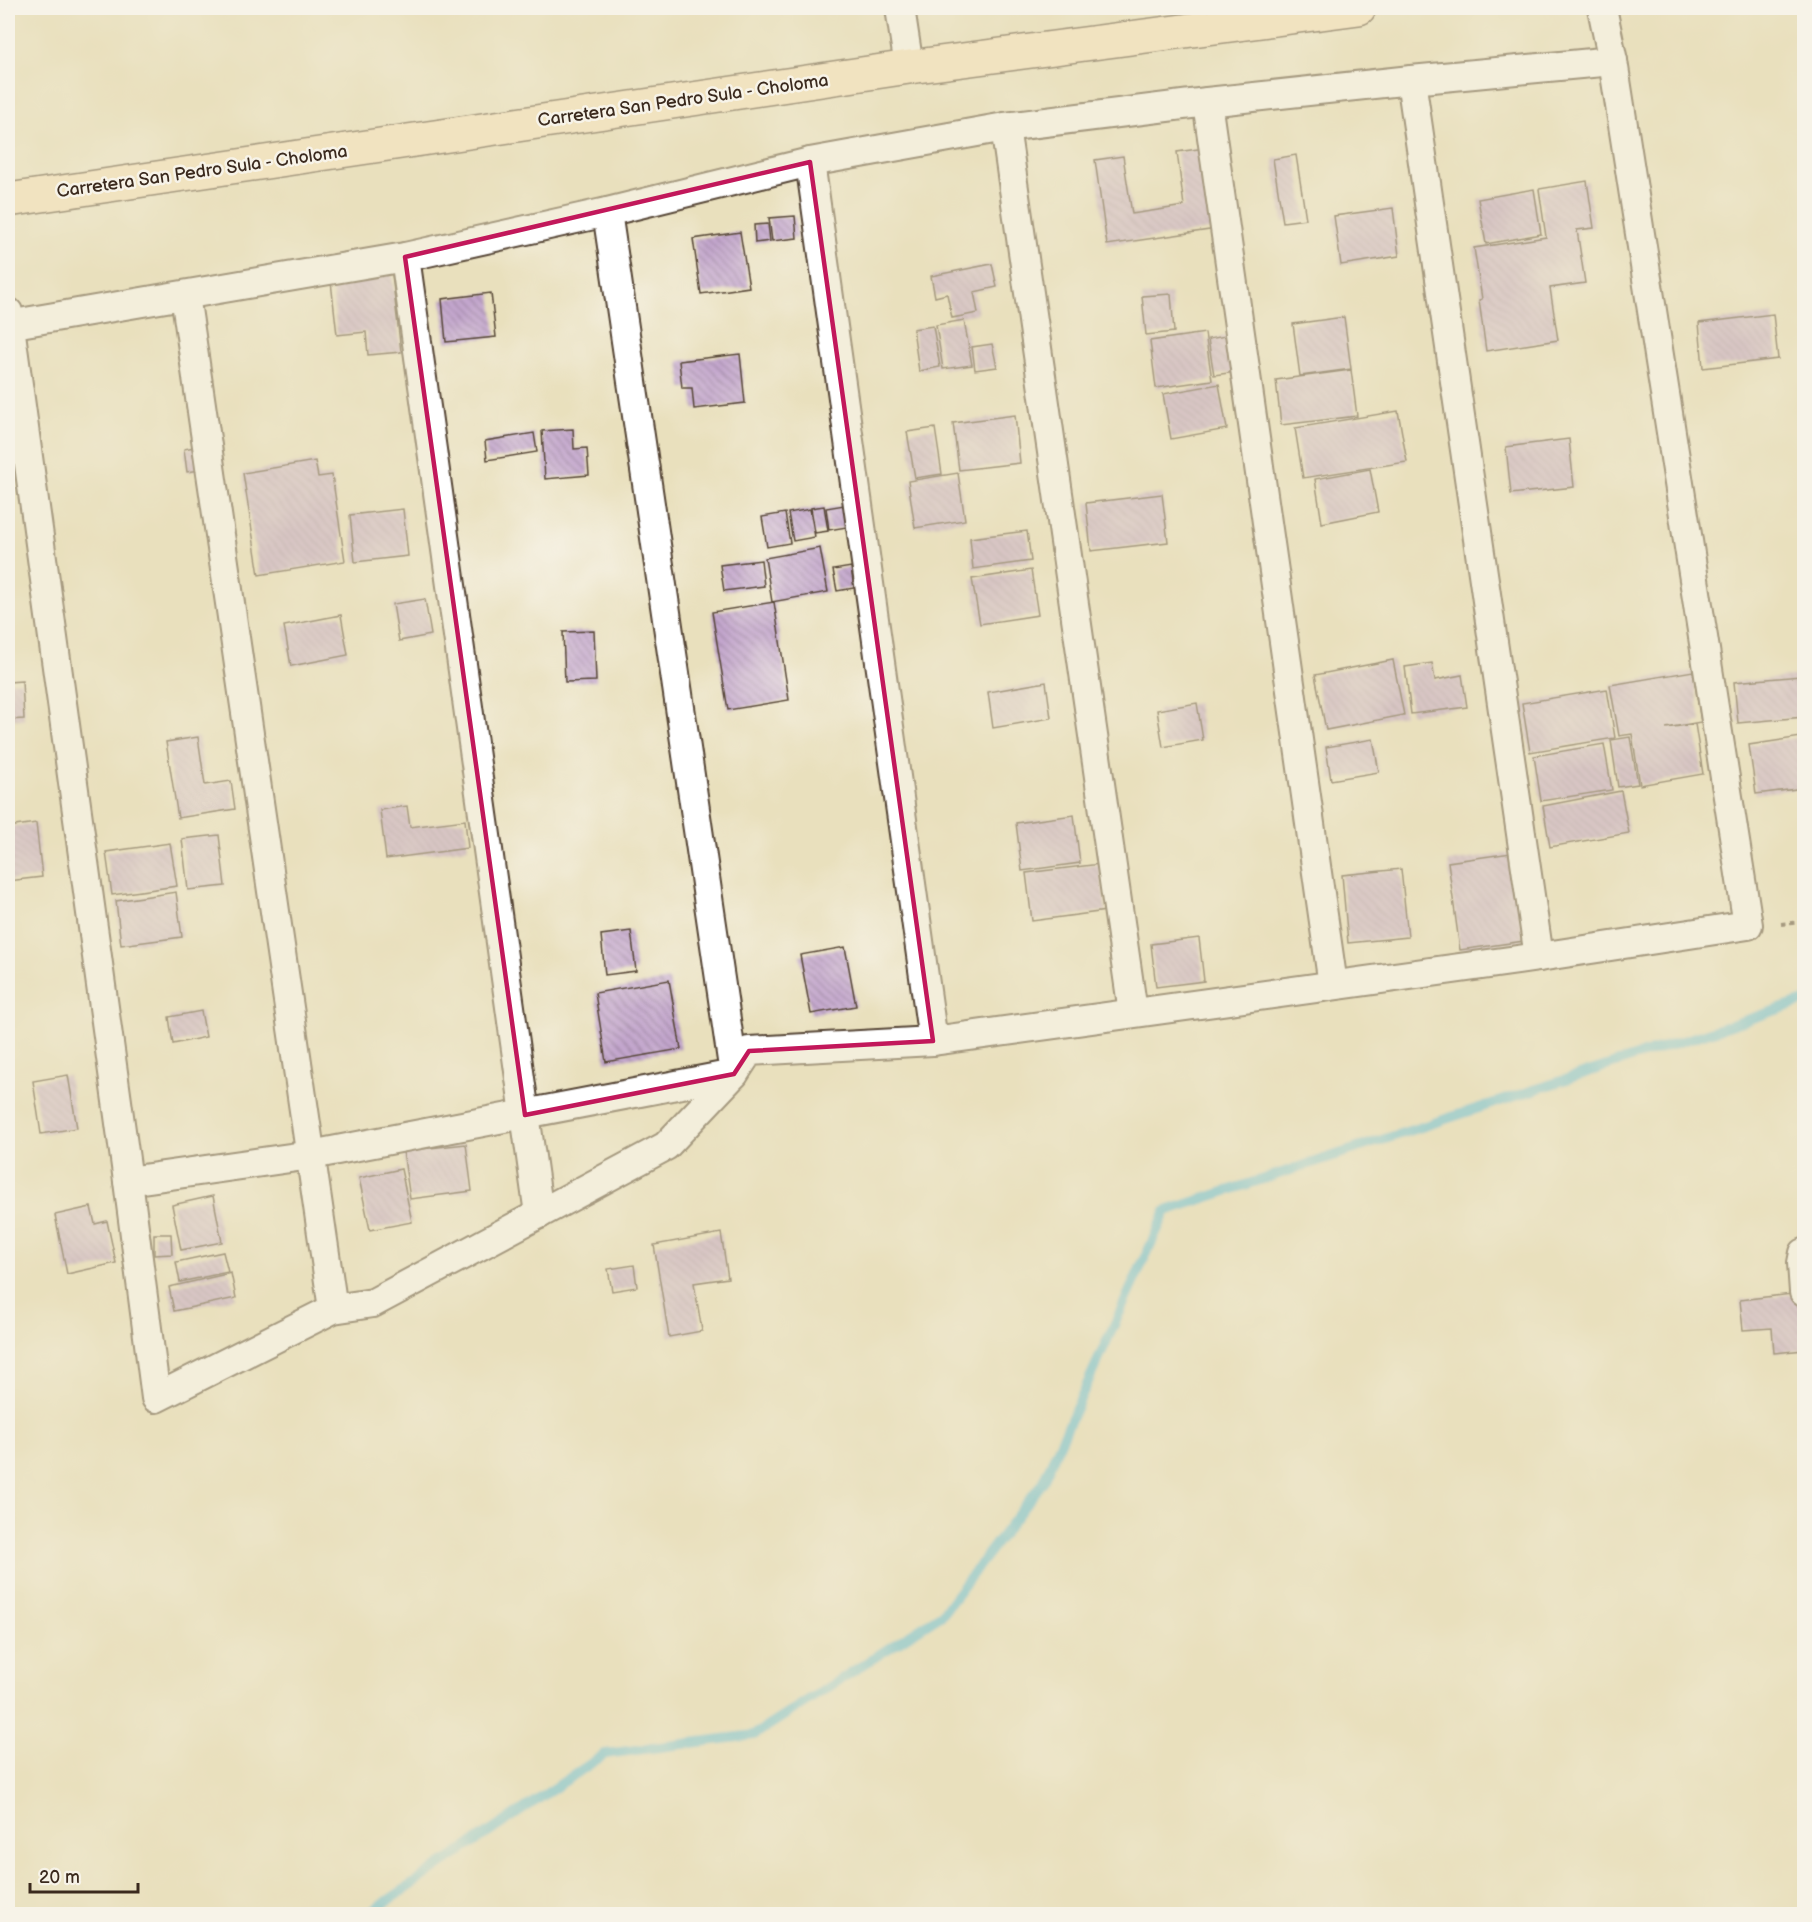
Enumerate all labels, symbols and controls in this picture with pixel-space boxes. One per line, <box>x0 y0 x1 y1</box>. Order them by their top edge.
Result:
street label: Carretera San Pedro Sula - Choloma <box>536 70 830 131</box>
street label: Carretera San Pedro Sula - Choloma <box>55 141 349 202</box>
scale bar <box>30 1856 138 1894</box>
text: 20 m <box>39 1867 80 1888</box>

